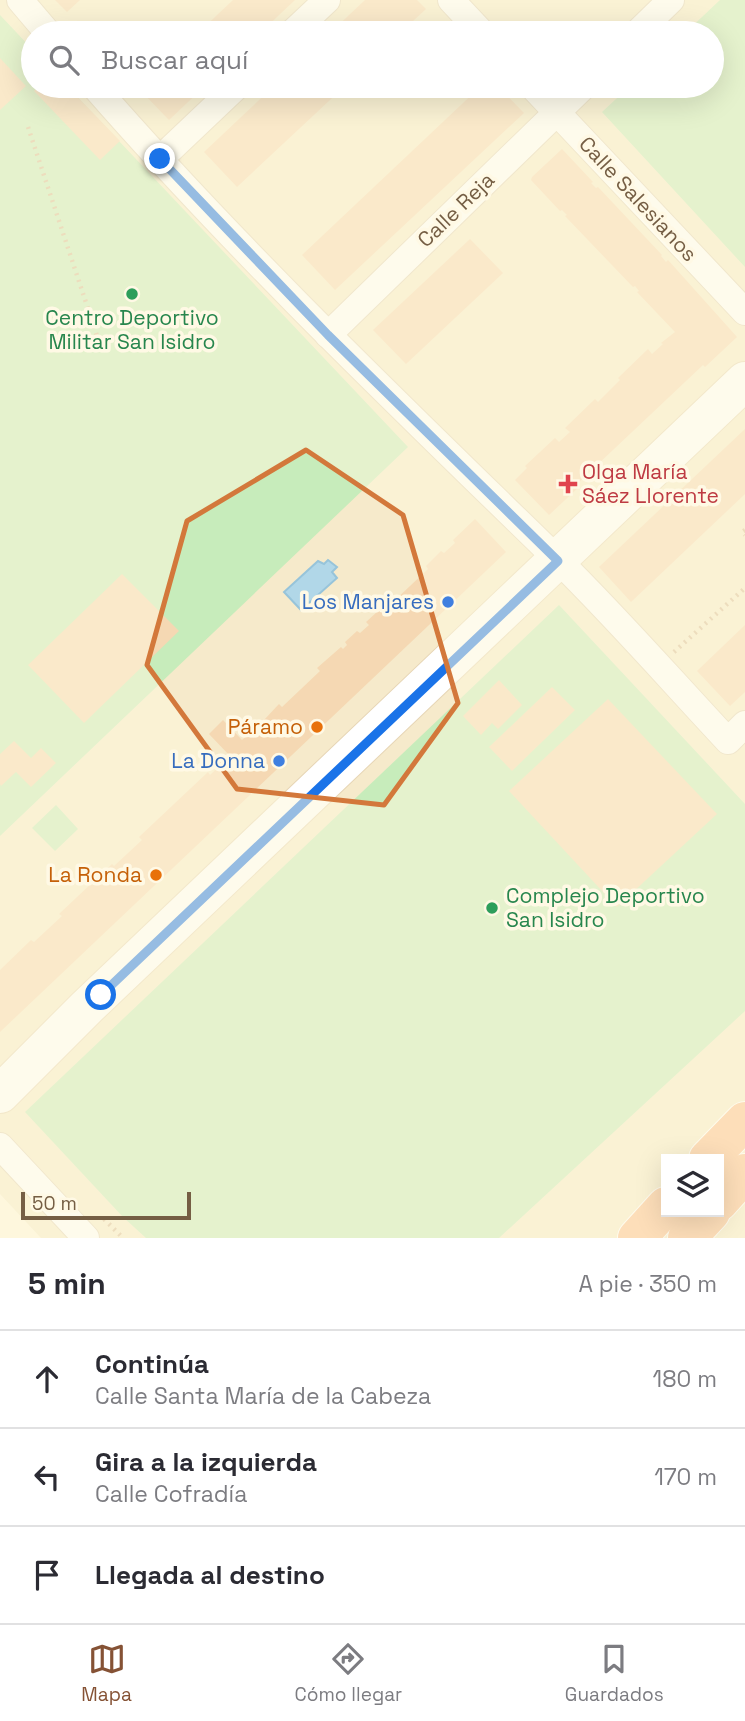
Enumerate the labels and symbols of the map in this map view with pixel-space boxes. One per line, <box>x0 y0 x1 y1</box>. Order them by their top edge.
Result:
street label: Calle Salesianos <box>573 130 703 267</box>
route end <box>144 143 175 174</box>
street label: Calle Reja <box>412 166 500 253</box>
marker: Centro Deportivo Militar San Isidro <box>124 286 140 302</box>
place label: Centro Deportivo Militar San Isidro <box>45 304 219 355</box>
place label: Olga María Sáez Llorente <box>582 458 719 509</box>
marker: Olga María Sáez Llorente <box>560 476 576 492</box>
place label: Los Manjares <box>302 588 434 615</box>
marker: Los Manjares <box>440 594 456 610</box>
place label: Páramo <box>228 713 303 740</box>
marker: Páramo <box>309 719 325 735</box>
place label: La Donna <box>171 747 265 774</box>
marker: La Donna <box>271 753 287 769</box>
place label: La Ronda <box>48 861 142 888</box>
marker: La Ronda <box>148 867 164 883</box>
place label: Complejo Deportivo San Isidro <box>506 882 705 933</box>
marker: Complejo Deportivo San Isidro <box>484 900 500 916</box>
route start <box>85 979 116 1010</box>
scale bar <box>21 1189 191 1221</box>

